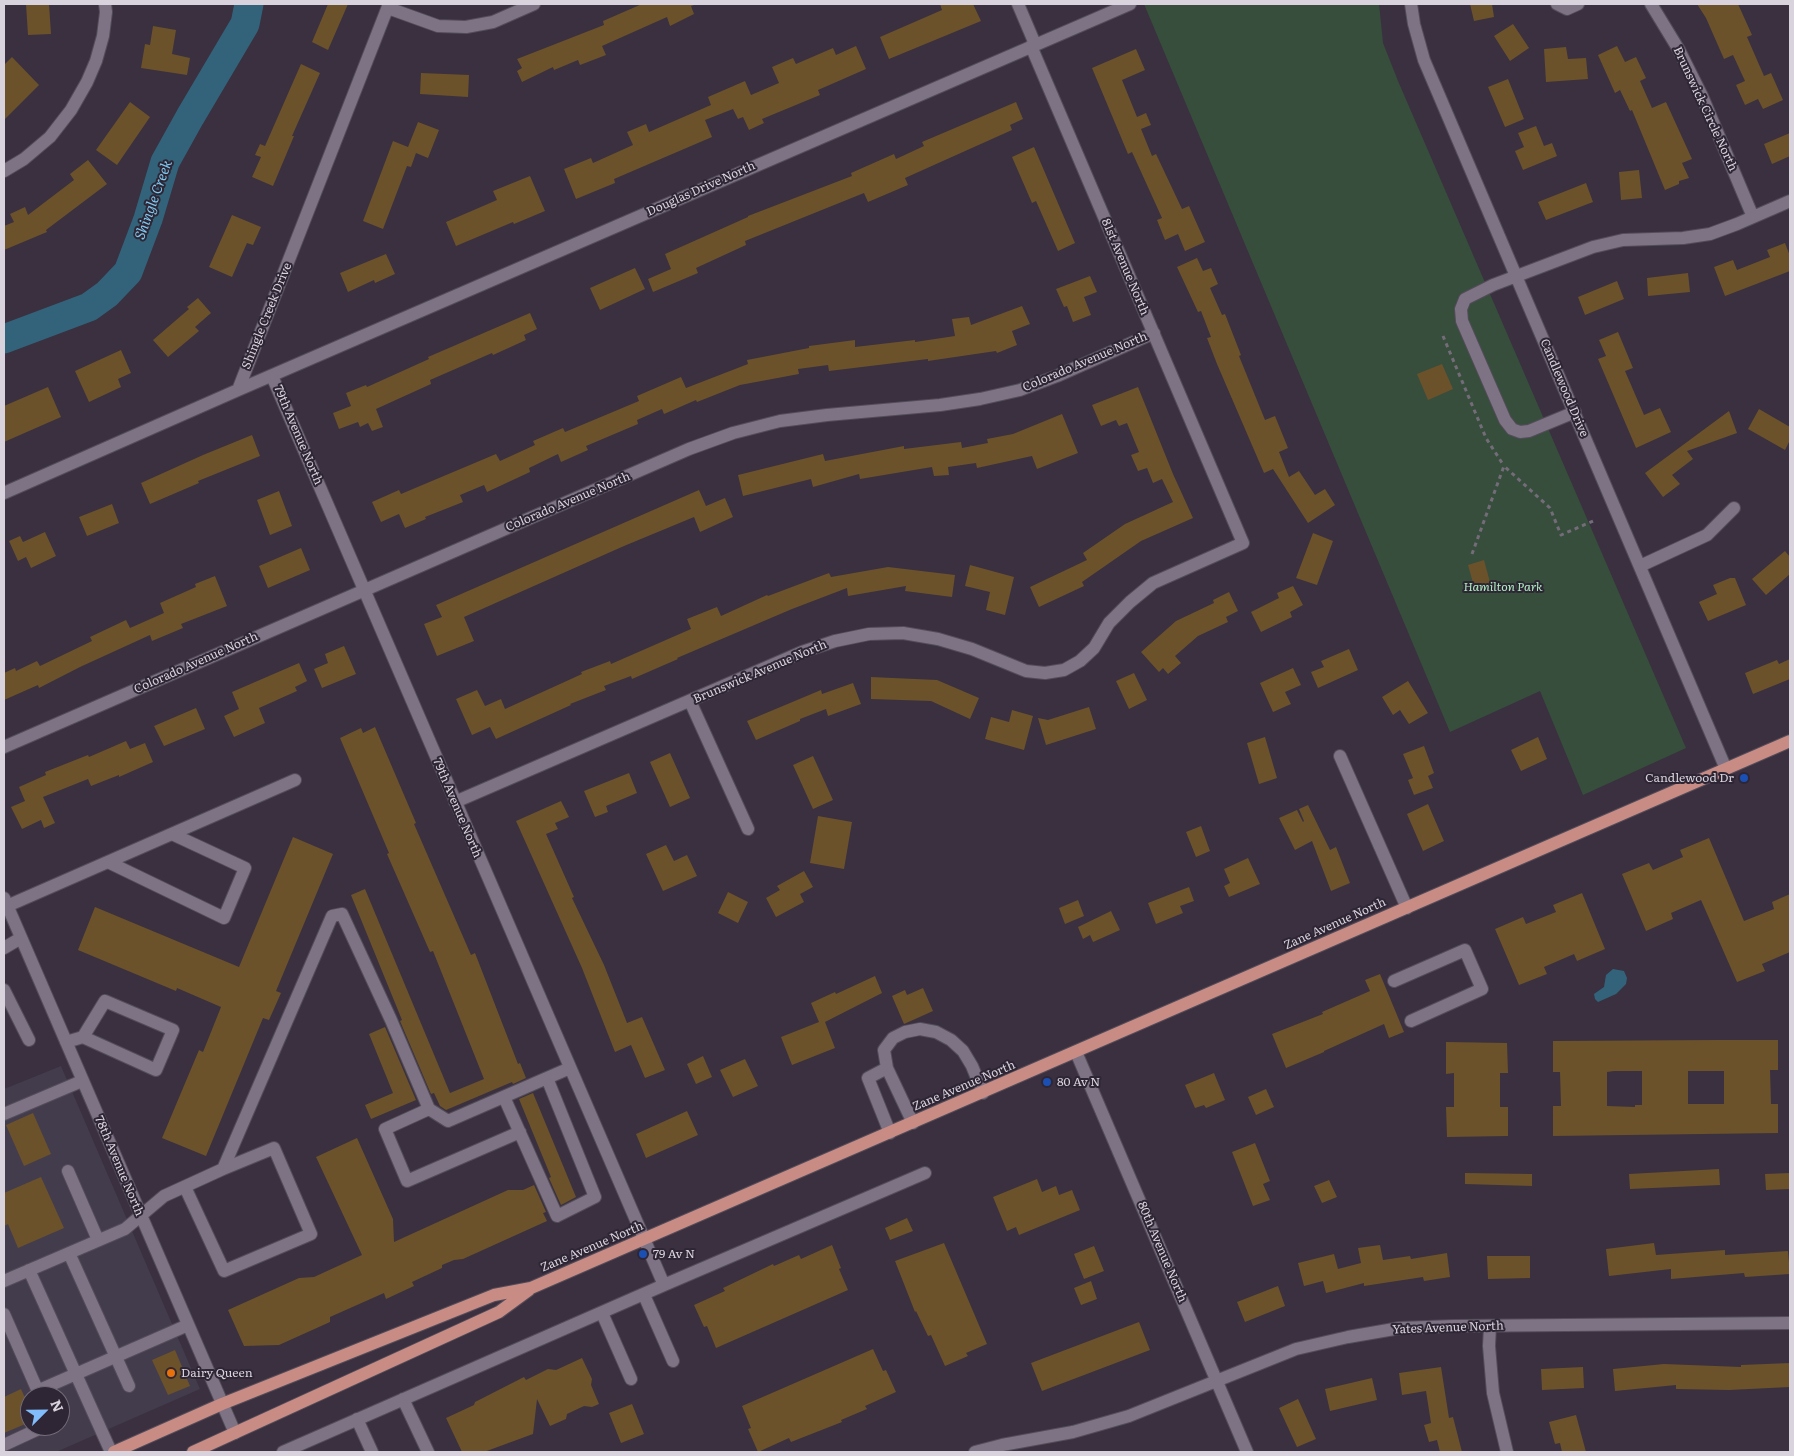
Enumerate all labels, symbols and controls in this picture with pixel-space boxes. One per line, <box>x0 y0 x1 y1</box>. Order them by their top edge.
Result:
street label: Brunswick Circle North <box>1670 45 1740 173</box>
water label: Shingle Creek <box>132 158 176 242</box>
street label: Douglas Drive North <box>645 159 757 219</box>
street label: 81st Avenue North <box>1098 217 1152 317</box>
street label: Shingle Creek Drive <box>239 261 295 371</box>
street label: Colorado Avenue North <box>1020 329 1150 395</box>
street label: Candlewood Drive <box>1537 337 1591 439</box>
street label: 79th Avenue North <box>270 383 326 487</box>
street label: Colorado Avenue North <box>503 469 633 535</box>
park label: Hamilton Park <box>1463 580 1543 594</box>
street label: Colorado Avenue North <box>132 629 260 697</box>
street label: Brunswick Avenue North <box>691 637 829 707</box>
street label: 79th Avenue North <box>429 756 485 860</box>
place label: Candlewood Dr <box>1645 771 1734 785</box>
marker: Candlewood Dr <box>1738 772 1750 784</box>
street label: Zane Avenue North <box>1282 895 1388 953</box>
street label: Zane Avenue North <box>911 1058 1017 1114</box>
place label: 80 Av N <box>1057 1075 1100 1089</box>
marker: 80 Av N <box>1041 1076 1053 1088</box>
street label: 78th Avenue North <box>91 1114 147 1218</box>
street label: 80th Avenue North <box>1134 1199 1190 1305</box>
street label: Zane Avenue North <box>539 1219 645 1275</box>
place label: 79 Av N <box>653 1247 695 1261</box>
marker: 79 Av N <box>637 1248 649 1260</box>
street label: Yates Avenue North <box>1392 1319 1504 1337</box>
place label: Dairy Queen <box>181 1366 253 1380</box>
marker: Dairy Queen <box>165 1367 177 1379</box>
north arrow <box>20 1386 70 1436</box>
text: N <box>46 1396 69 1415</box>

